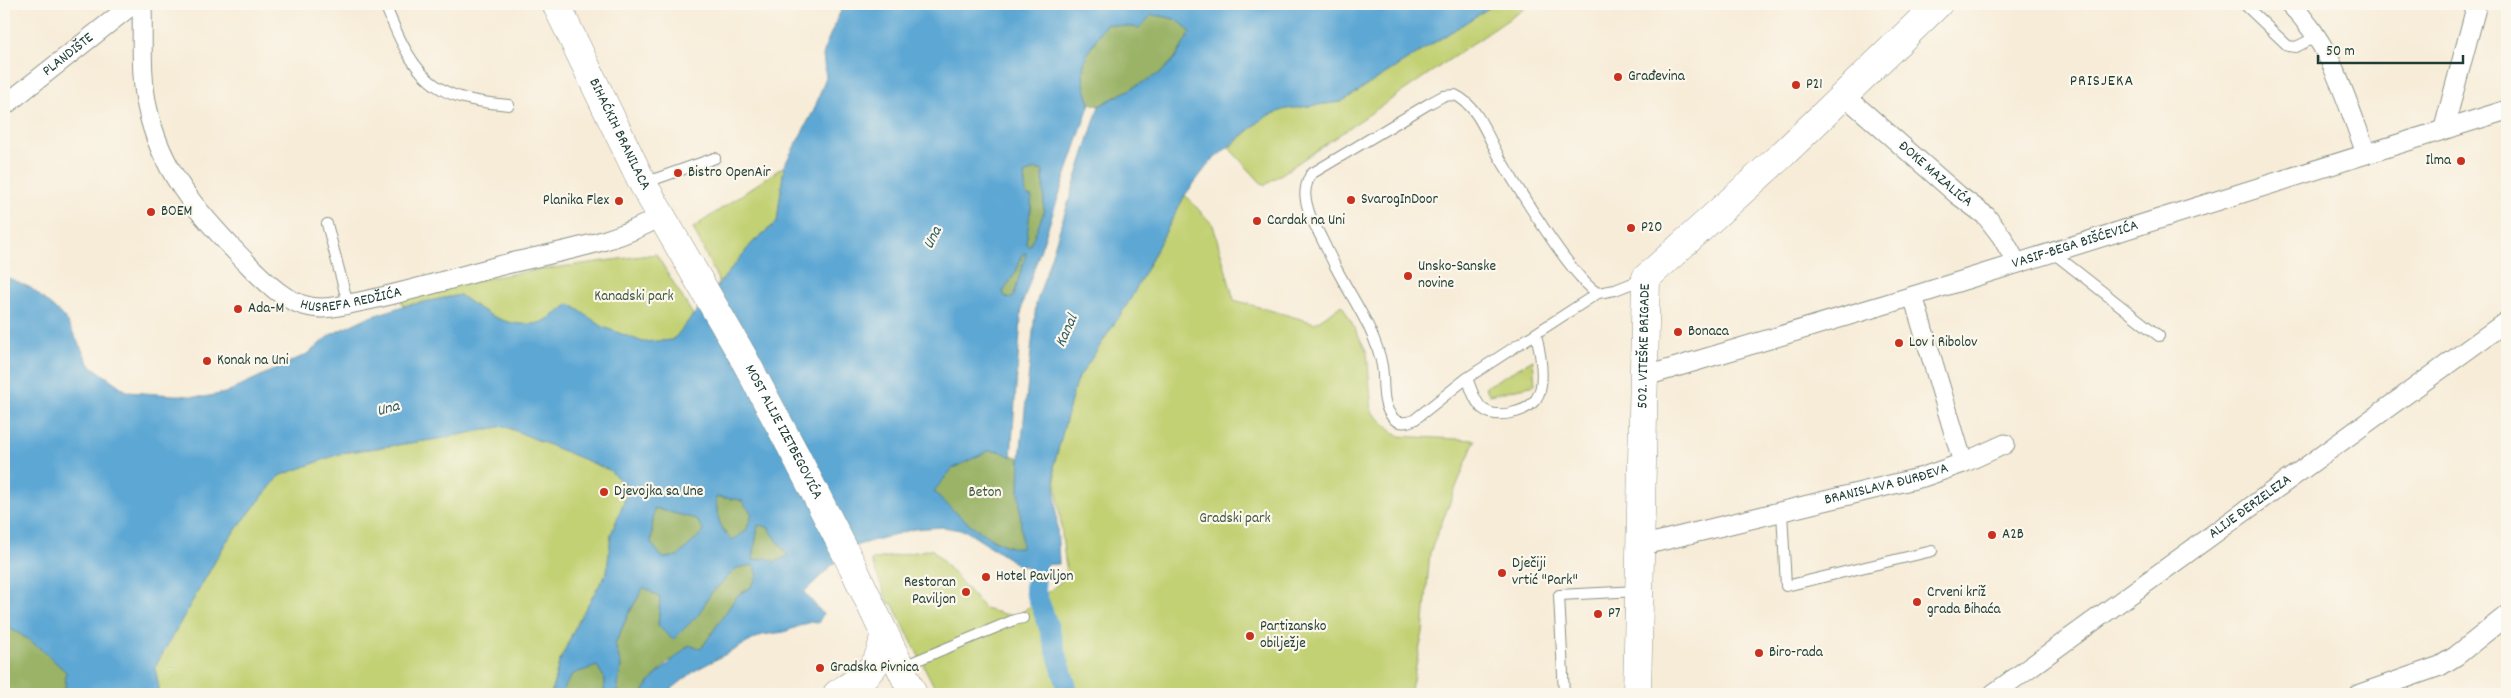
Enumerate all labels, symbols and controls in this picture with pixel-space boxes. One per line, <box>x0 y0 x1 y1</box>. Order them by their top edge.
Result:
street label: PLANDIŠTE <box>38 28 99 82</box>
scale bar <box>2318 32 2464 64</box>
text: 50 m <box>2326 41 2355 63</box>
place label: Građevina <box>1628 66 1686 88</box>
district label: PRISJEKA <box>2070 70 2134 93</box>
marker: Građevina <box>1612 71 1624 83</box>
place label: P21 <box>1806 74 1823 96</box>
street label: BIHAĆKIH BRANILACA <box>583 75 656 195</box>
marker: P21 <box>1790 79 1802 91</box>
street label: ĐOKE MAZALIĆA <box>1893 136 1977 213</box>
place label: Ilma <box>2425 150 2452 172</box>
marker: Ilma <box>2455 155 2467 167</box>
place label: Bistro OpenAir <box>688 162 771 184</box>
marker: Bistro OpenAir <box>672 167 684 179</box>
place label: SvarogInDoor <box>1361 189 1438 211</box>
place label: Planika Flex <box>543 190 609 212</box>
marker: SvarogInDoor <box>1345 194 1357 206</box>
marker: Planika Flex <box>613 195 625 207</box>
place label: BOEM <box>161 201 192 223</box>
marker: BOEM <box>145 206 157 218</box>
place label: Cardak na Uni <box>1267 210 1345 232</box>
marker: Cardak na Uni <box>1251 215 1263 227</box>
street label: VASIF-BEGA BIŠĆEVIĆA <box>2009 215 2141 275</box>
place label: P20 <box>1641 217 1663 239</box>
water label: Una <box>918 221 949 253</box>
marker: P20 <box>1625 222 1637 234</box>
place label: Unsko-Sanske novine <box>1418 256 1496 295</box>
marker: Unsko-Sanske novine <box>1402 270 1414 282</box>
street label: HUSREFA REDŽIĆA <box>297 282 404 319</box>
street label: 502. VITEŠKE BRIGADE <box>1632 283 1657 409</box>
park label: Kanadski park <box>594 286 674 308</box>
place label: Ada-M <box>248 298 284 320</box>
marker: Ada-M <box>232 303 244 315</box>
water label: Kanal <box>1050 310 1085 351</box>
place label: Bonaca <box>1688 321 1730 343</box>
marker: Bonaca <box>1672 326 1684 338</box>
place label: Lov i Ribolov <box>1909 332 1978 354</box>
marker: Lov i Ribolov <box>1893 337 1905 349</box>
place label: Konak na Uni <box>217 350 289 372</box>
marker: Konak na Uni <box>201 355 213 367</box>
street label: MOST ALIJE IZETBEGOVIĆA <box>738 361 828 504</box>
water label: Una <box>374 395 403 423</box>
street label: BRANISLAVA ĐURĐEVA <box>1822 458 1952 512</box>
street label: ALIJE ĐERZELEZA <box>2204 469 2297 545</box>
place label: Djevojka sa Une <box>614 481 704 503</box>
park label: Beton <box>969 482 1001 504</box>
marker: Djevojka sa Une <box>598 486 610 498</box>
park label: Gradski park <box>1199 508 1271 530</box>
place label: A2B <box>2002 524 2024 546</box>
marker: A2B <box>1986 529 1998 541</box>
place label: Dječiji vrtić "Park" <box>1512 553 1578 592</box>
place label: Hotel Paviljon <box>996 566 1074 588</box>
marker: Dječiji vrtić "Park" <box>1496 567 1508 579</box>
marker: Hotel Paviljon <box>980 571 992 583</box>
place label: Restoran Paviljon <box>904 572 956 611</box>
place label: Crveni križ grada Bihaća <box>1927 582 2001 621</box>
marker: Restoran Paviljon <box>960 586 972 598</box>
marker: Crveni križ grada Bihaća <box>1911 596 1923 608</box>
place label: P7 <box>1608 603 1621 625</box>
marker: P7 <box>1592 608 1604 620</box>
place label: Partizansko obilježje <box>1260 616 1327 655</box>
marker: Partizansko obilježje <box>1244 630 1256 642</box>
place label: Biro-rada <box>1769 642 1824 664</box>
marker: Biro-rada <box>1753 647 1765 659</box>
place label: Gradska Pivnica <box>830 657 920 679</box>
marker: Gradska Pivnica <box>814 662 826 674</box>

